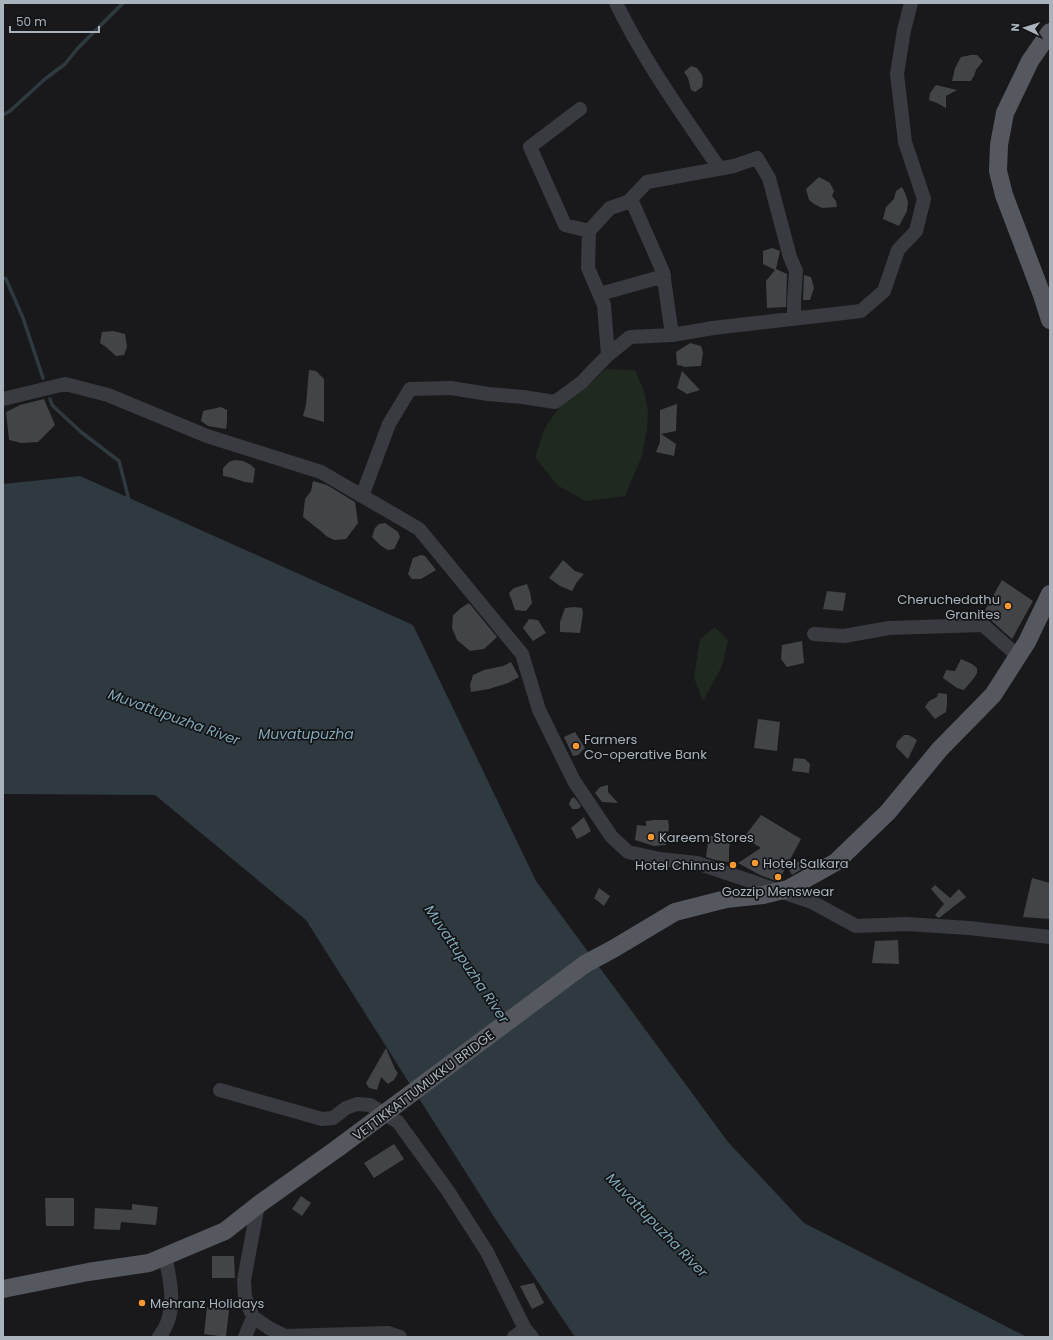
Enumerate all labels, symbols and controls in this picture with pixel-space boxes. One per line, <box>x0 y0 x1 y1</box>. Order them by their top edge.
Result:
scale bar <box>10 8 99 34</box>
north arrow <box>1005 8 1045 48</box>
text: 50 m <box>16 13 47 30</box>
text: N <box>1007 23 1023 32</box>
place label: Cheruchedathu Granites <box>897 590 1000 624</box>
marker: Cheruchedathu Granites <box>1003 601 1013 611</box>
water label: Muvattupuzha River <box>105 684 243 750</box>
water label: Muvatupuzha <box>258 724 354 744</box>
place label: Farmers Co-operative Bank <box>584 730 707 764</box>
marker: Farmers Co-operative Bank <box>571 741 581 751</box>
place label: Kareem Stores <box>659 828 754 847</box>
marker: Kareem Stores <box>646 832 656 842</box>
place label: Hotel Salkara <box>763 854 849 873</box>
place label: Hotel Chinnus <box>635 856 725 875</box>
marker: Hotel Salkara <box>750 858 760 868</box>
marker: Hotel Chinnus <box>728 860 738 870</box>
marker: Gozzip Menswear <box>773 872 783 882</box>
place label: Gozzip Menswear <box>722 882 834 901</box>
water label: Muvattupuzha River <box>420 901 514 1028</box>
street label: VETTIKKATTUMUKKU BRIDGE <box>349 1026 498 1145</box>
water label: Muvattupuzha River <box>602 1168 713 1282</box>
place label: Mehranz Holidays <box>150 1294 265 1313</box>
marker: Mehranz Holidays <box>137 1298 147 1308</box>

